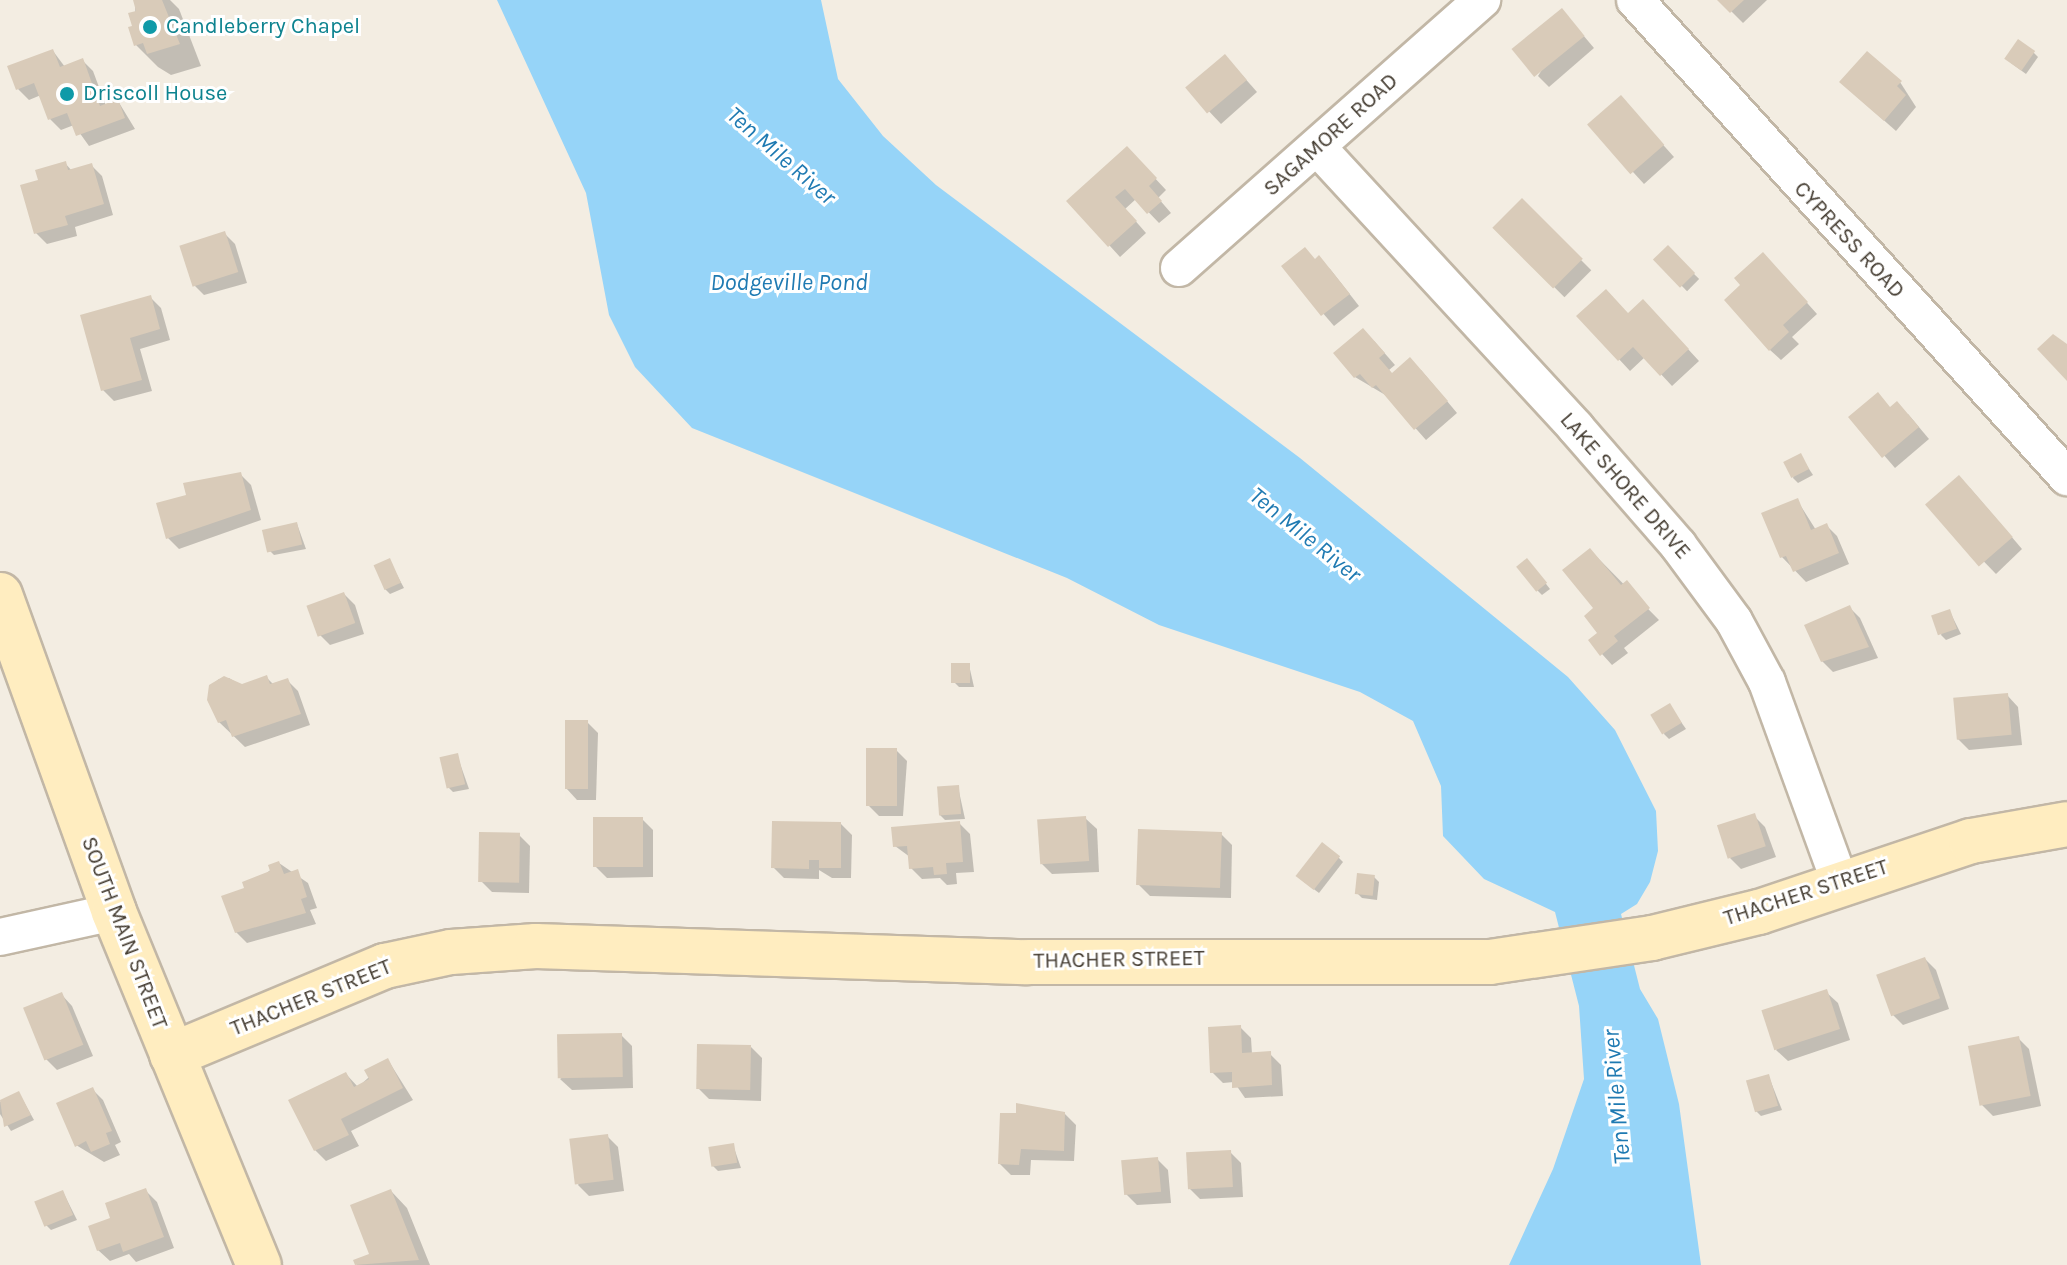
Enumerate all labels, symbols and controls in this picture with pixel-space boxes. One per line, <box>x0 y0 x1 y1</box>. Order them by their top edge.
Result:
place label: Candleberry Chapel <box>166 14 360 40</box>
marker: Candleberry Chapel <box>141 18 159 36</box>
street label: SAGAMORE ROAD <box>1258 68 1404 202</box>
place label: Driscoll House <box>83 81 227 107</box>
marker: Driscoll House <box>58 85 76 103</box>
water label: Ten Mile River <box>720 101 842 211</box>
street label: CYPRESS ROAD <box>1788 176 1910 304</box>
water label: Dodgeville Pond <box>710 269 868 297</box>
street label: LAKE SHORE DRIVE <box>1554 407 1696 565</box>
water label: Ten Mile River <box>1243 481 1367 589</box>
street label: SOUTH MAIN STREET <box>75 833 173 1033</box>
street label: THACHER STREET <box>1721 854 1891 932</box>
street label: THACHER STREET <box>1033 945 1205 975</box>
street label: THACHER STREET <box>227 954 395 1042</box>
water label: Ten Mile River <box>1597 1028 1637 1166</box>

